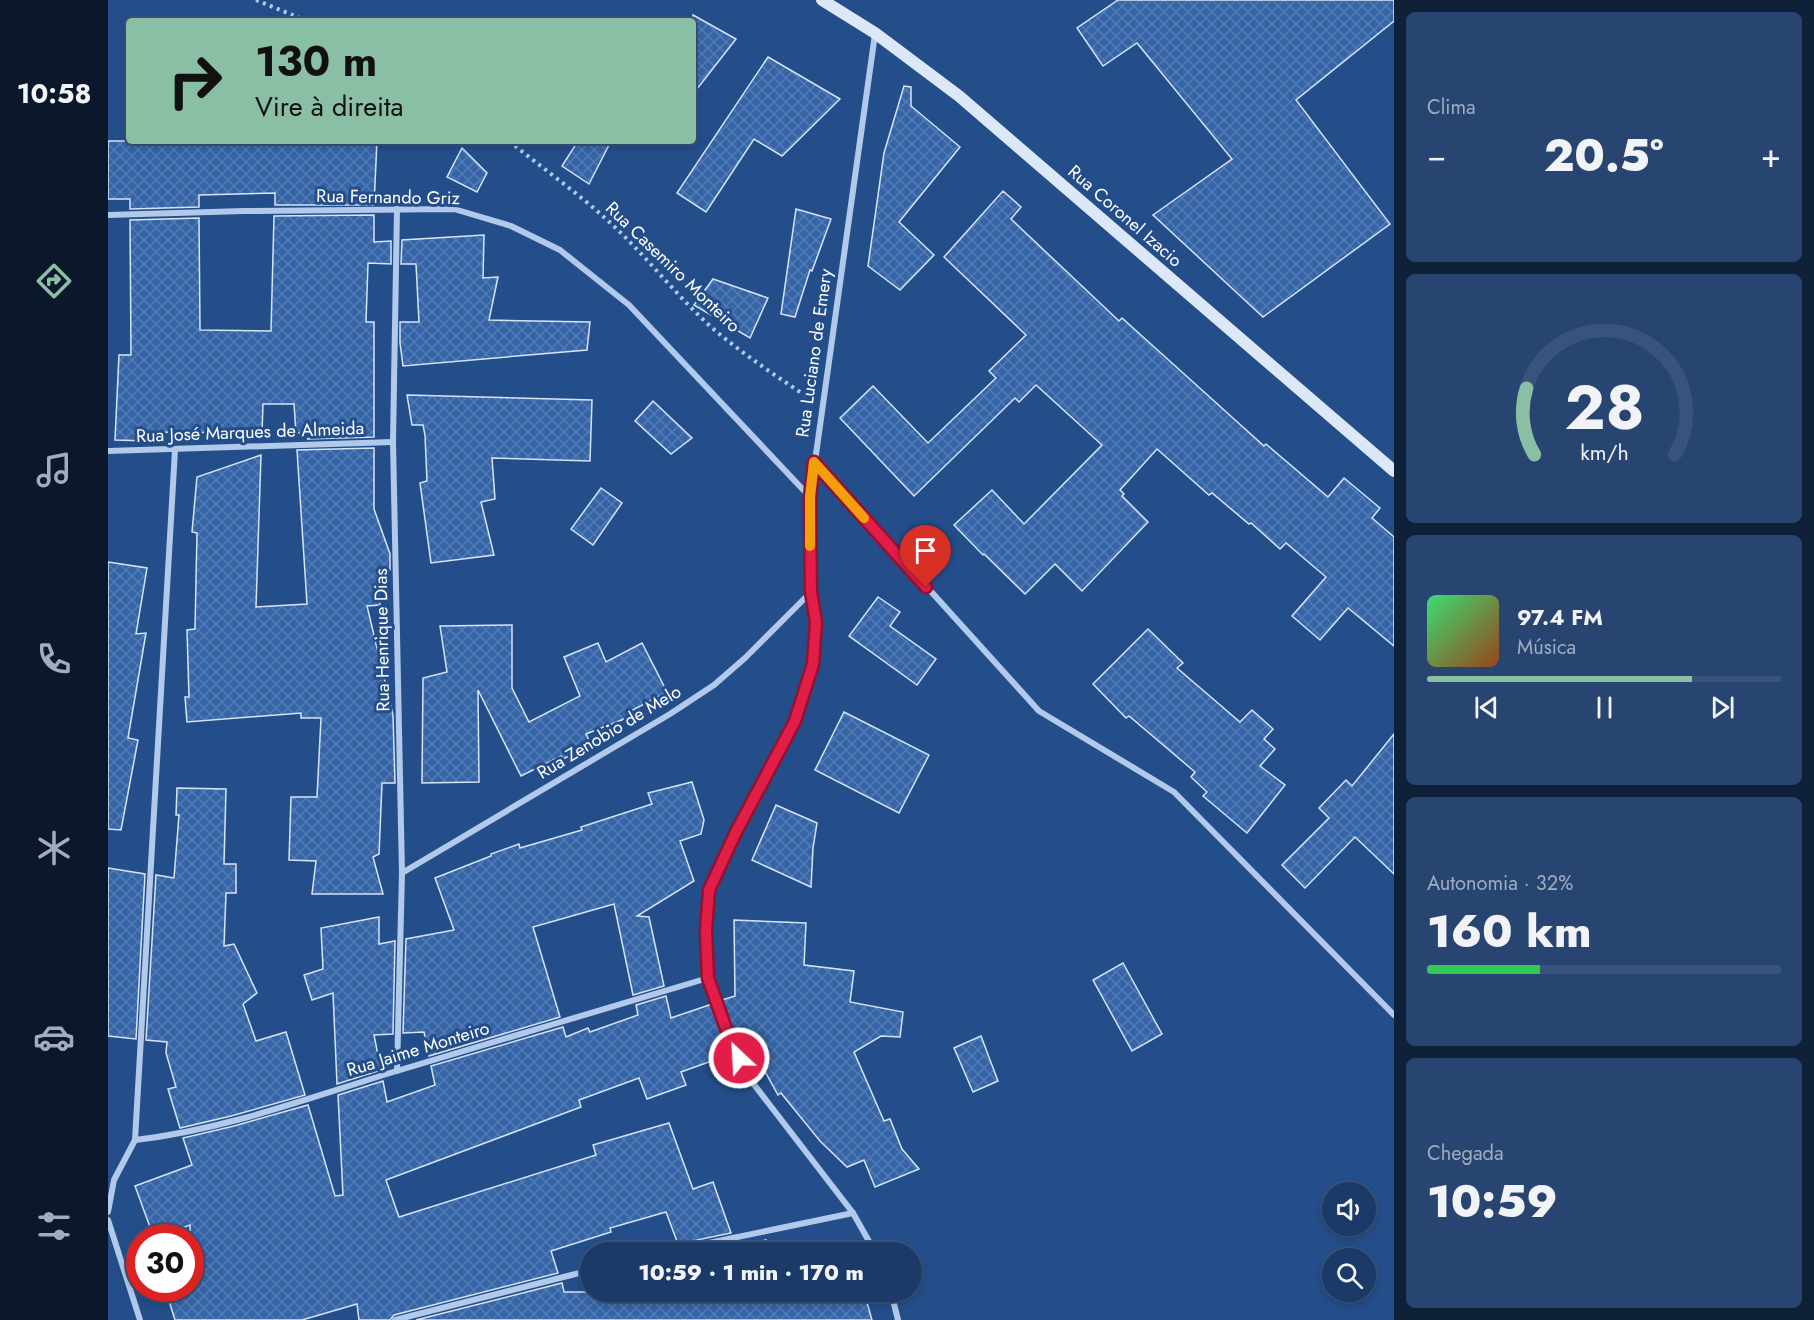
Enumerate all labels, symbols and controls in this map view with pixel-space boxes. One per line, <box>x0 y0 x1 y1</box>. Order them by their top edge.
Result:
text: 130 m <box>255 31 377 92</box>
icon: right <box>156 42 234 120</box>
text: 10:58 <box>17 74 91 113</box>
text: Vire à direita <box>255 87 404 126</box>
text: Clima <box>1427 93 1476 122</box>
text: 20.5° <box>1544 123 1664 188</box>
text: − <box>1427 132 1446 179</box>
text: + <box>1761 132 1781 179</box>
street label: Rua Coronel Izacio <box>1062 159 1188 273</box>
street label: Rua Fernando Griz <box>316 183 461 211</box>
street label: Rua Casemiro Monteiro <box>600 196 746 339</box>
icon: directions <box>33 260 75 302</box>
street label: Rua Luciano de Emery <box>789 267 839 439</box>
text: 28 <box>1564 363 1644 453</box>
street label: Rua José Marques de Almeida <box>135 415 365 449</box>
text: km/h <box>1580 438 1628 469</box>
icon: music <box>33 449 75 491</box>
pin <box>900 525 951 587</box>
icon: arrive <box>909 534 942 567</box>
street label: Rua Henrique Dias <box>368 568 396 712</box>
text: 97.4 FM <box>1517 601 1603 633</box>
text: Música <box>1517 633 1576 662</box>
icon: phone <box>33 638 75 680</box>
street label: Rua Zenobio de Melo <box>532 678 686 785</box>
icon: previous <box>1470 691 1503 724</box>
icon: pause <box>1588 691 1621 724</box>
icon: next <box>1706 691 1739 724</box>
icon: climate <box>33 827 75 869</box>
text: Autonomia · 32% <box>1427 869 1573 898</box>
text: 160 km <box>1427 899 1591 964</box>
street label: Rua Jaime Monteiro <box>344 1015 493 1083</box>
icon: car <box>33 1016 75 1058</box>
position arrow <box>707 1026 771 1090</box>
text: Chegada <box>1427 1139 1504 1168</box>
text: 10:59 <box>1427 1169 1558 1234</box>
map controls <box>1322 1182 1376 1302</box>
button: sound <box>1322 1182 1376 1236</box>
icon: filters <box>33 1205 75 1247</box>
speed limit sign: 30 <box>126 1224 204 1302</box>
button: search <box>1322 1248 1376 1302</box>
text: 10:59 · 1 min · 170 m <box>638 1256 864 1288</box>

